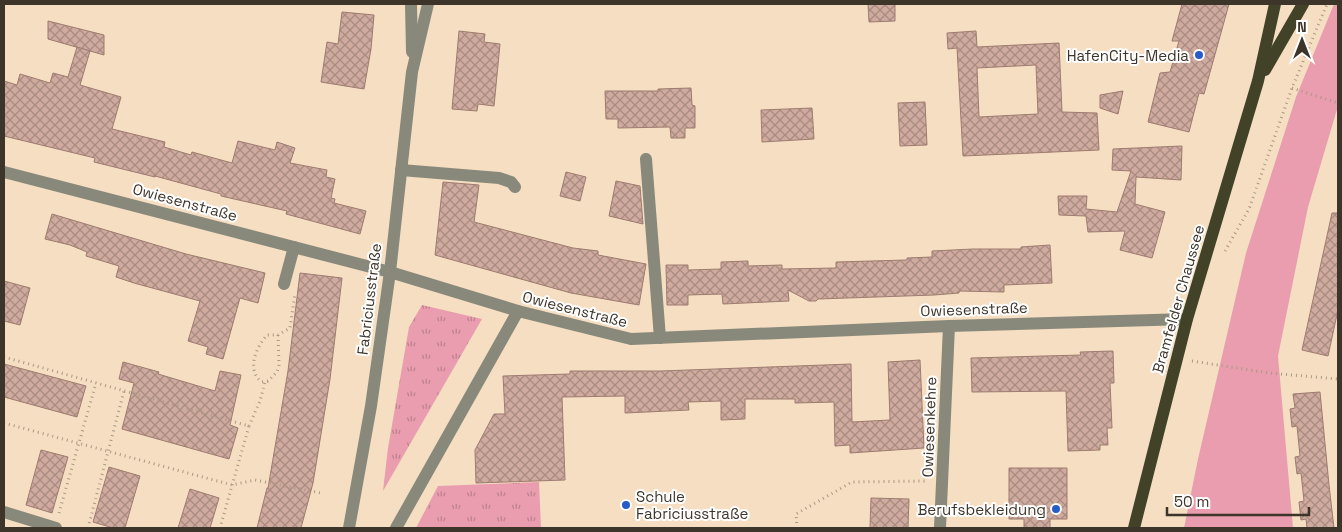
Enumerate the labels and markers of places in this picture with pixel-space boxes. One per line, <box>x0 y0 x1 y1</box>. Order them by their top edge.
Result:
place label: HafenCity-Media <box>1067 46 1189 65</box>
marker: HafenCity-Media <box>1193 49 1205 61</box>
place label: Schule Fabriciusstraße <box>636 487 748 523</box>
marker: Schule Fabriciusstraße <box>620 499 632 511</box>
place label: Berufsbekleidung <box>917 500 1046 519</box>
marker: Berufsbekleidung <box>1050 503 1062 515</box>

